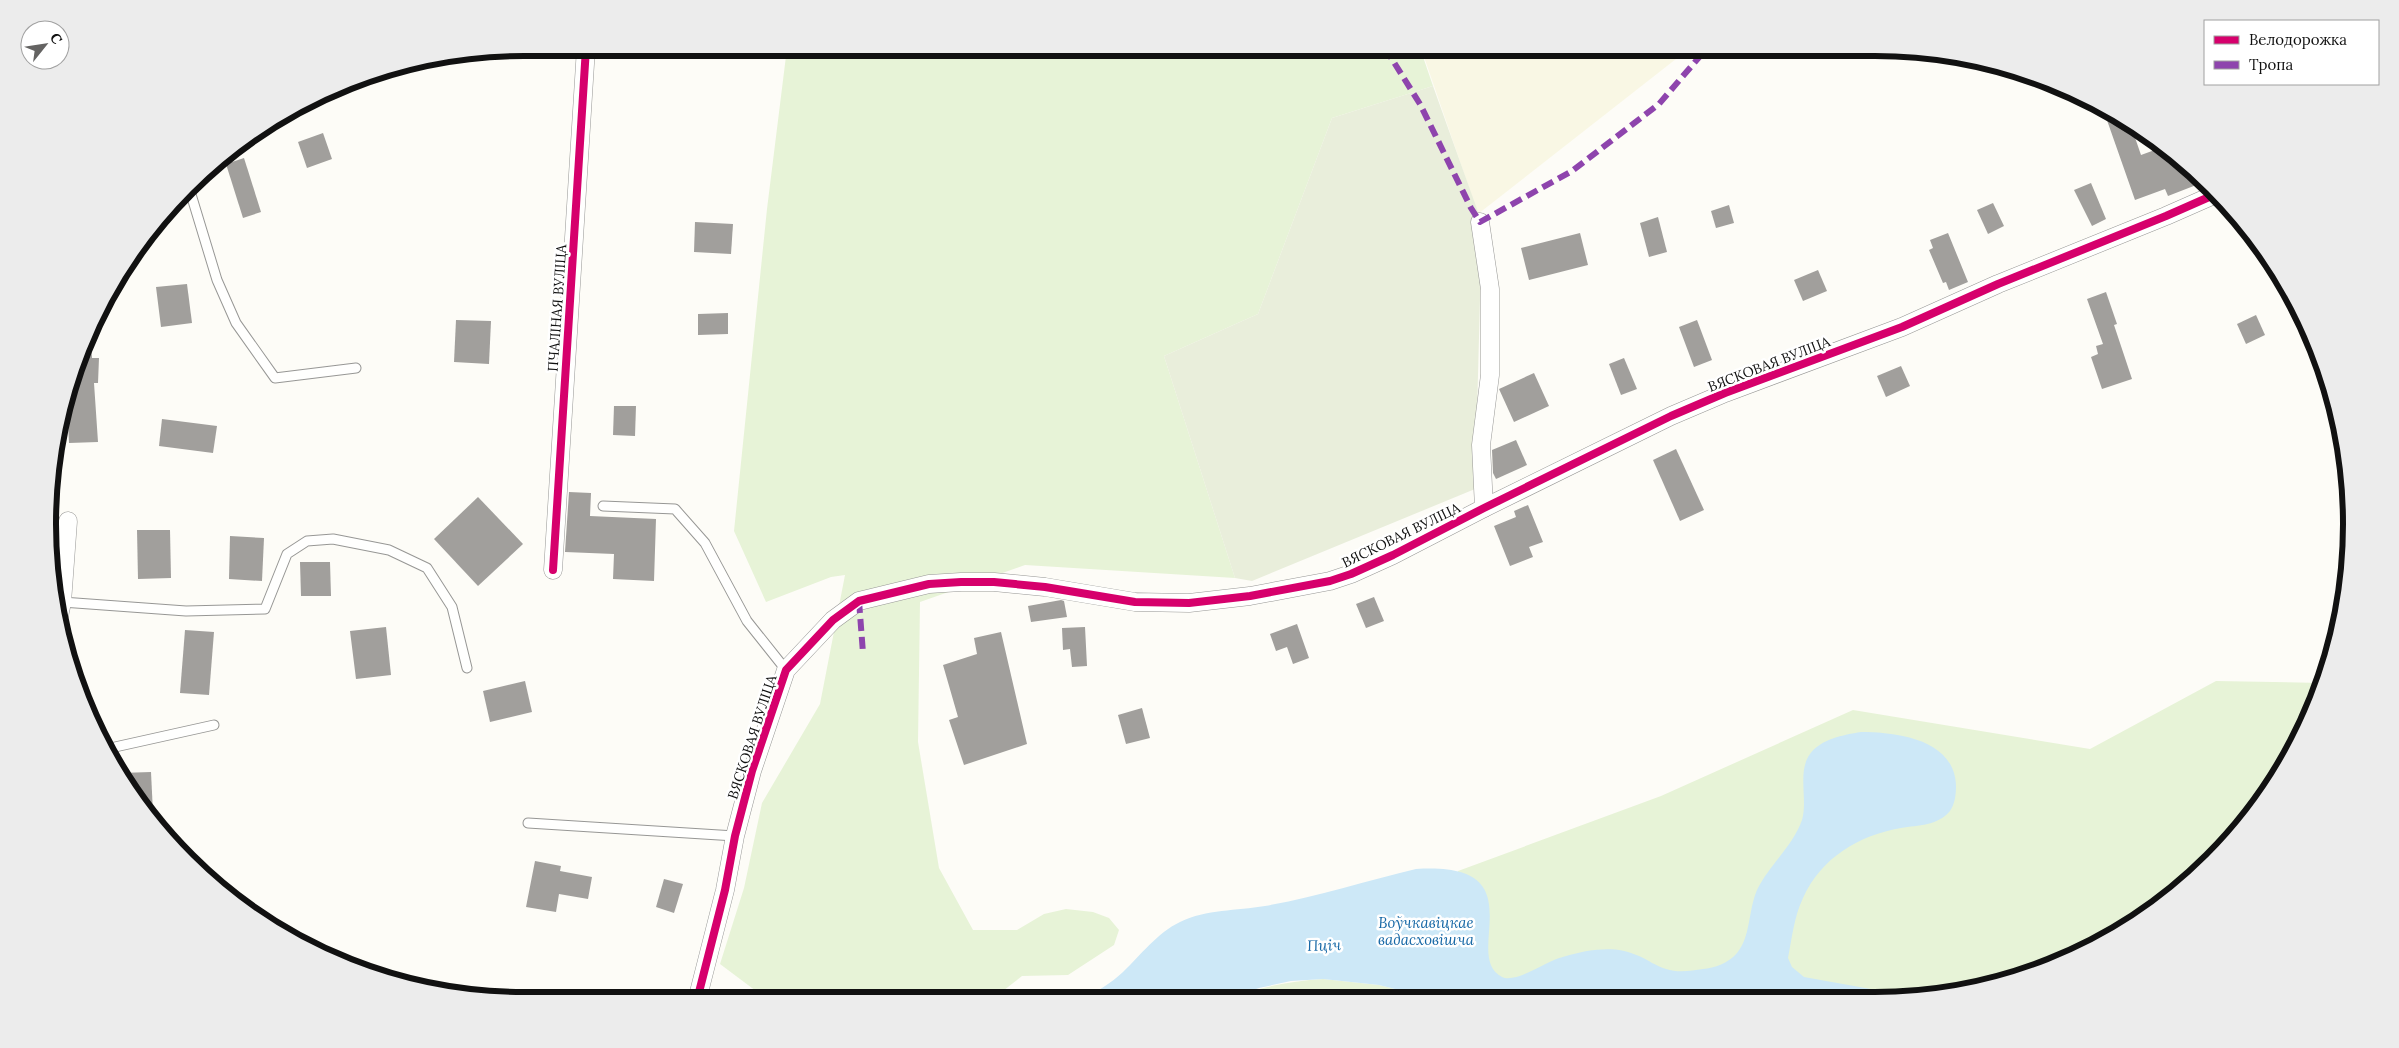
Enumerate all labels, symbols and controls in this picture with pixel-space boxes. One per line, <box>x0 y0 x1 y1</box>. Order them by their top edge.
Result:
north arrow <box>20 20 70 70</box>
legend <box>2204 20 2379 85</box>
text: С <box>46 30 67 47</box>
text: Велодорожка <box>2249 30 2347 49</box>
text: Тропа <box>2249 55 2294 74</box>
street label: ПЧАЛІНАЯ ВУЛІЦА <box>544 244 570 372</box>
street label: ВЯСКОВАЯ ВУЛІЦА <box>1705 332 1833 396</box>
street label: ВЯСКОВАЯ ВУЛІЦА <box>1339 498 1463 571</box>
street label: ВЯСКОВАЯ ВУЛІЦА <box>723 672 781 801</box>
water label: Воўчкавіцкае вадасховішча <box>1378 913 1475 949</box>
water label: Пціч <box>1307 935 1342 955</box>

